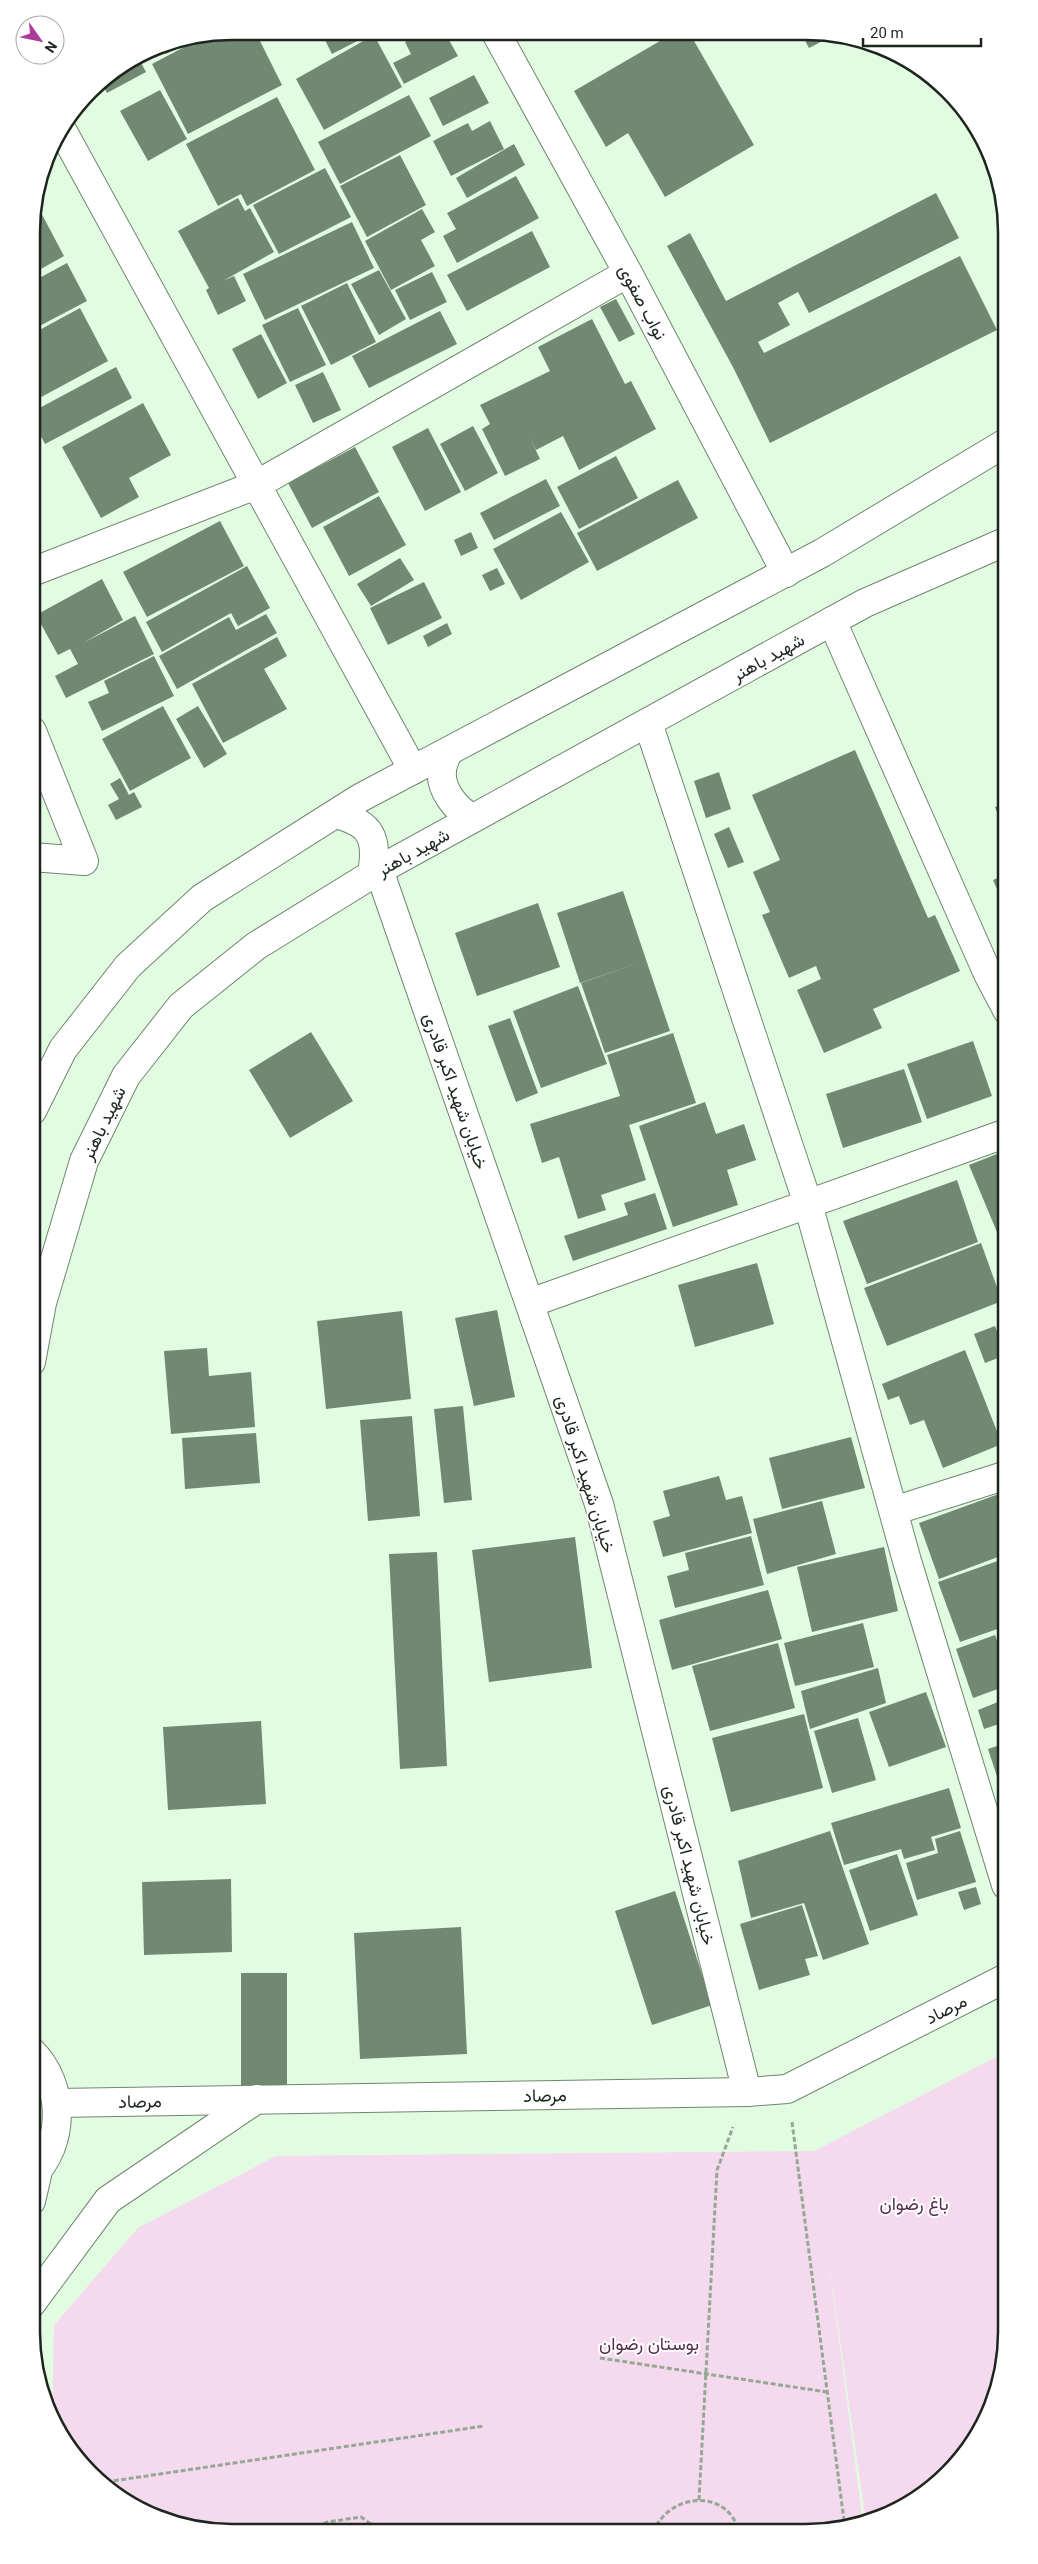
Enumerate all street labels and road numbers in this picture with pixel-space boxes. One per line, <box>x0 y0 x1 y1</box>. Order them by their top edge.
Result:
street label: نواب صفوی <box>614 261 672 344</box>
street label: شهید باهنر <box>727 629 808 687</box>
street label: شهید باهنر <box>372 824 453 882</box>
street label: خیابان شهید اکبر قادری <box>418 1010 493 1172</box>
street label: شهید باهنر <box>76 1083 131 1165</box>
street label: خیابان شهید اکبر قادری <box>551 1393 620 1556</box>
street label: خیابان شهید اکبر قادری <box>659 1783 720 1947</box>
street label: مرصاد <box>922 1990 971 2029</box>
street label: مرصاد <box>523 2084 567 2107</box>
street label: مرصاد <box>118 2090 162 2113</box>

